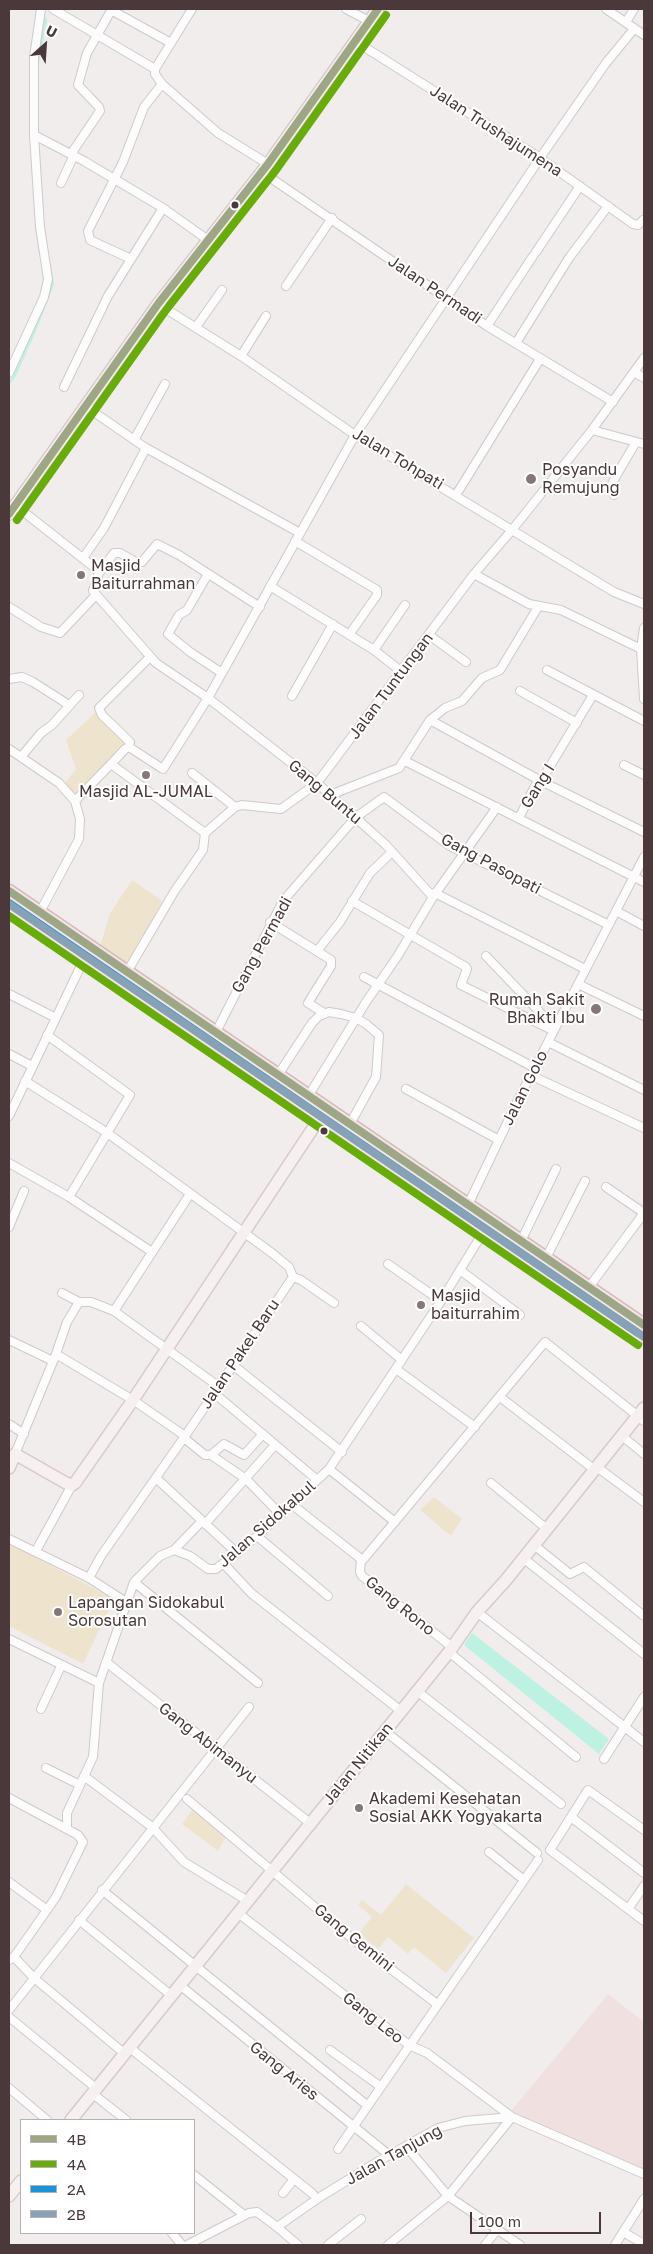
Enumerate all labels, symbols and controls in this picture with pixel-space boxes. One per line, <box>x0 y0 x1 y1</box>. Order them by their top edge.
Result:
north arrow <box>20 20 70 70</box>
text: U <box>43 21 60 41</box>
street label: Jalan Trushajumena <box>426 81 566 181</box>
unlabelled marker <box>230 200 240 210</box>
street label: Jalan Permadi <box>384 252 486 328</box>
street label: Jalan Tohpati <box>349 424 447 494</box>
place label: Posyandu Remujung <box>542 460 619 498</box>
marker: Posyandu Remujung <box>524 472 538 486</box>
place label: Masjid Baiturrahman <box>91 556 195 594</box>
marker: Masjid Baiturrahman <box>75 569 87 581</box>
street label: Jalan Tuntungan <box>345 629 437 743</box>
street label: Gang Buntu <box>284 756 366 828</box>
street label: Gang I <box>517 760 559 812</box>
marker: Masjid AL-JUMAL <box>140 769 152 781</box>
place label: Masjid AL-JUMAL <box>79 782 213 802</box>
street label: Gang Pasopati <box>438 830 544 898</box>
street label: Gang Permadi <box>228 893 296 997</box>
place label: Rumah Sakit Bhakti Ibu <box>489 990 585 1028</box>
marker: Rumah Sakit Bhakti Ibu <box>589 1002 603 1016</box>
street label: Jalan Golo <box>498 1047 552 1129</box>
unlabelled marker <box>319 1126 329 1136</box>
place label: Masjid baiturrahim <box>431 1286 520 1324</box>
street label: Jalan Pakel Baru <box>196 1296 284 1412</box>
marker: Masjid baiturrahim <box>415 1299 427 1311</box>
street label: Jalan Sidokabul <box>214 1477 320 1571</box>
street label: Gang Rono <box>361 1572 439 1640</box>
place label: Lapangan Sidokabul Sorosutan <box>68 1593 224 1631</box>
marker: Lapangan Sidokabul Sorosutan <box>52 1606 64 1618</box>
street label: Gang Abimanyu <box>155 1698 261 1788</box>
street label: Jalan Nitikan <box>319 1719 397 1809</box>
place label: Akademi Kesehatan Sosial AKK Yogyakarta <box>369 1789 542 1827</box>
marker: Akademi Kesehatan Sosial AKK Yogyakarta <box>353 1802 365 1814</box>
street label: Gang Gemini <box>310 1900 398 1976</box>
street label: Gang Leo <box>339 1988 407 2048</box>
street label: Gang Aries <box>246 2037 322 2105</box>
legend <box>20 2119 195 2234</box>
street label: Jalan Tanjung <box>343 2121 445 2189</box>
text: 4B <box>67 2130 86 2148</box>
text: 4A <box>67 2155 86 2173</box>
text: 2A <box>67 2180 86 2198</box>
scale bar <box>473 2202 604 2234</box>
text: 2B <box>67 2205 86 2223</box>
text: 100 m <box>478 2212 521 2230</box>

